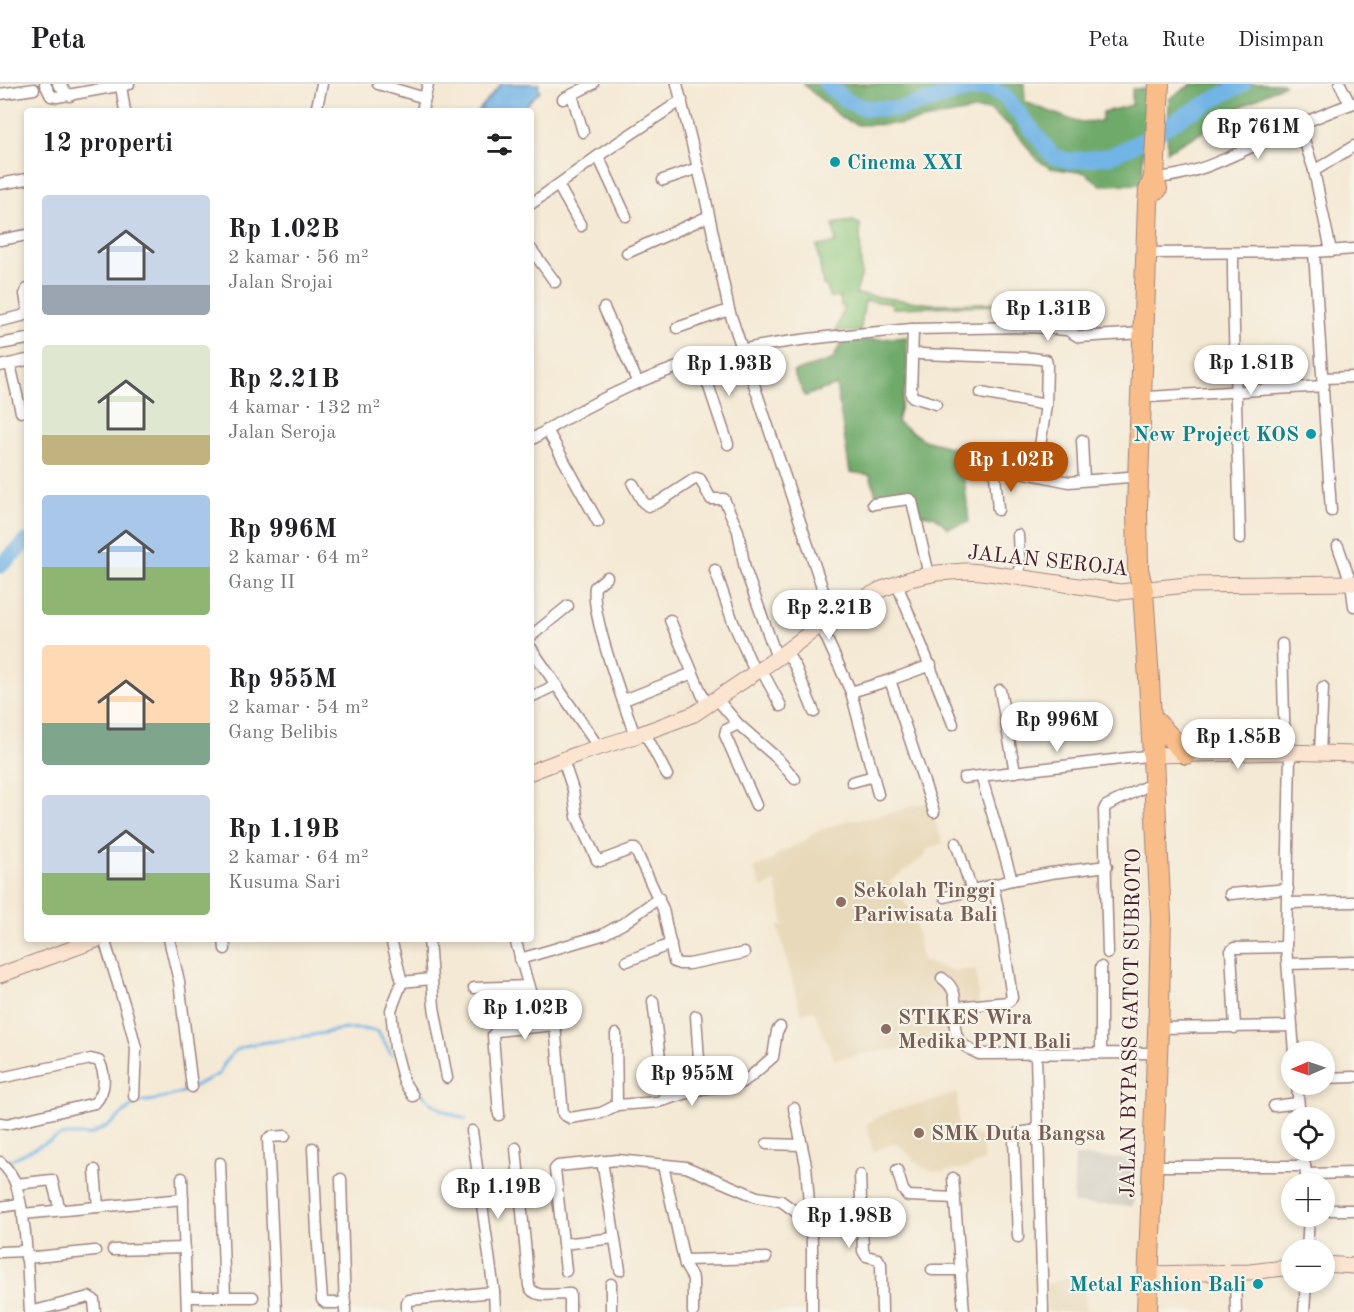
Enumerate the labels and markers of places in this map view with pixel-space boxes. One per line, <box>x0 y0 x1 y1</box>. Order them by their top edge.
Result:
pin: Rp 761M <box>1203 109 1313 160</box>
place label: Cinema XXI <box>847 153 963 174</box>
marker: Cinema XXI <box>828 155 842 169</box>
pin: Rp 1.31B <box>986 291 1110 342</box>
pin: Rp 1.81B <box>1189 345 1313 396</box>
pin: Rp 1.93B <box>667 346 791 397</box>
place label: New Project KOS <box>1133 425 1299 446</box>
marker: New Project KOS <box>1304 427 1318 441</box>
pin: Rp 1.02B <box>949 442 1073 493</box>
pin: Rp 2.21B <box>767 590 891 641</box>
pin: Rp 996M <box>1002 702 1112 753</box>
pin: Rp 1.85B <box>1176 719 1300 770</box>
place label: Sekolah Tinggi Pariwisata Bali <box>853 881 997 926</box>
marker: Sekolah Tinggi Pariwisata Bali <box>834 895 848 909</box>
pin: Rp 1.02B <box>463 990 587 1041</box>
place label: STIKES Wira Medika PPNI Bali <box>898 1008 1071 1053</box>
marker: STIKES Wira Medika PPNI Bali <box>879 1022 893 1036</box>
pin: Rp 955M <box>637 1056 747 1107</box>
place label: SMK Duta Bangsa <box>931 1124 1106 1145</box>
marker: SMK Duta Bangsa <box>912 1126 926 1140</box>
pin: Rp 1.19B <box>436 1169 560 1220</box>
pin: Rp 1.98B <box>787 1198 911 1249</box>
place label: Metal Fashion Bali <box>1069 1275 1246 1296</box>
marker: Metal Fashion Bali <box>1251 1277 1265 1291</box>

